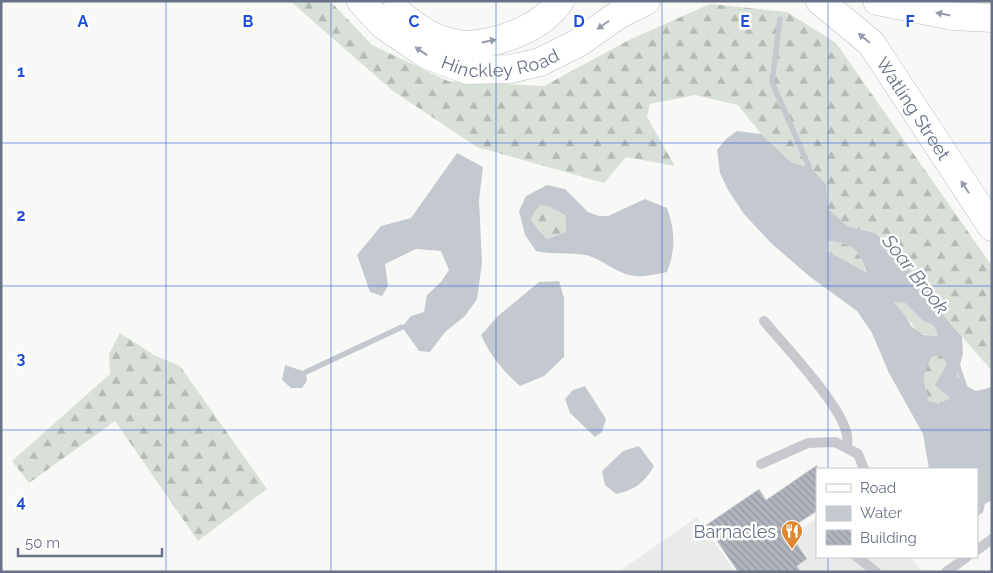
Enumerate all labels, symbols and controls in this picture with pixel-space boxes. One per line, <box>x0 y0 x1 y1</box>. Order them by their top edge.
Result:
one-way arrow <box>935 10 951 18</box>
text: A <box>78 12 89 31</box>
text: B <box>243 12 254 31</box>
text: C <box>409 12 420 31</box>
text: D <box>573 12 585 31</box>
text: E <box>740 12 750 31</box>
text: F <box>905 12 915 31</box>
one-way arrow <box>597 20 610 30</box>
one-way arrow <box>858 32 871 43</box>
one-way arrow <box>481 37 496 45</box>
street label: Hinckley Road <box>439 44 562 80</box>
one-way arrow <box>414 46 427 56</box>
street label: Watling Street <box>872 53 955 163</box>
text: 1 <box>17 62 25 81</box>
one-way arrow <box>960 180 970 193</box>
text: 2 <box>16 206 26 225</box>
water label: Soar Brook <box>878 229 954 318</box>
text: 3 <box>17 349 26 368</box>
legend <box>816 468 978 558</box>
text: Road <box>860 479 896 497</box>
text: 4 <box>16 492 26 511</box>
text: Water <box>860 504 903 522</box>
restaurant icon: Barnacles <box>780 519 804 550</box>
place label: Barnacles <box>694 521 776 542</box>
scale bar <box>18 526 161 558</box>
text: Building <box>860 529 917 547</box>
text: 50 m <box>25 534 60 552</box>

